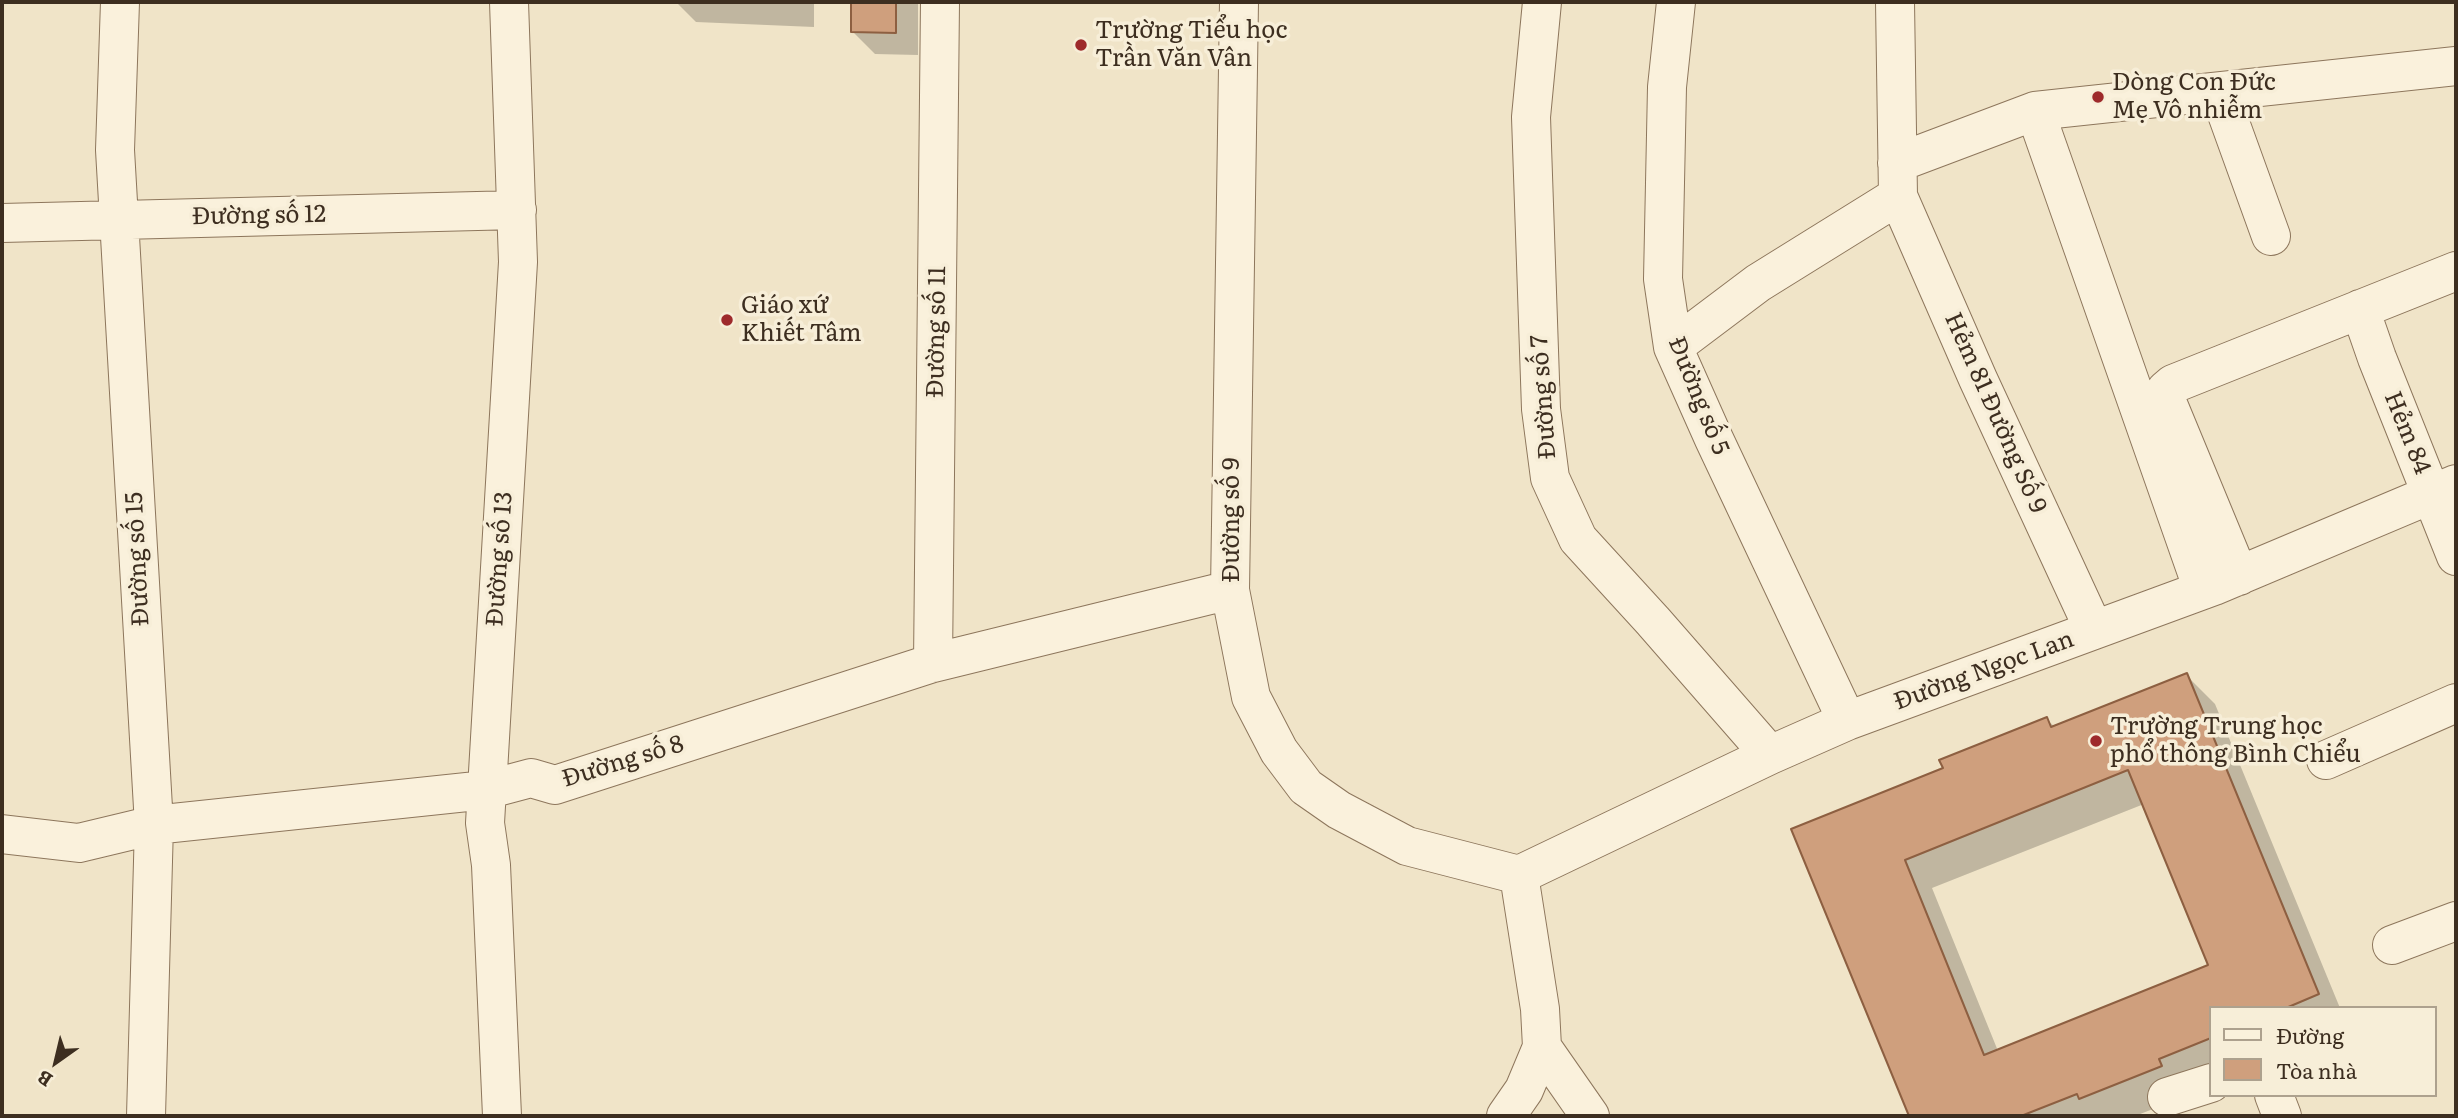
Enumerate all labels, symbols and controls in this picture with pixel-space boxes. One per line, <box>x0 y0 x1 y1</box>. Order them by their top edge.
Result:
place label: Trường Tiểu học Trần Văn Vân <box>1095 17 1287 73</box>
marker: Trường Tiểu học Trần Văn Vân <box>1073 37 1089 53</box>
place label: Dòng Con Đức Mẹ Vô nhiễm <box>2112 69 2276 125</box>
marker: Dòng Con Đức Mẹ Vô nhiễm <box>2090 89 2106 105</box>
street label: Đường số 12 <box>192 200 326 232</box>
street label: Đường số 11 <box>921 266 953 398</box>
place label: Giáo xứ Khiết Tâm <box>741 292 862 348</box>
street label: Hẻm 81 Đường Số 9 <box>1938 308 2052 518</box>
marker: Giáo xứ Khiết Tâm <box>719 312 735 328</box>
street label: Đường số 5 <box>1661 333 1735 459</box>
street label: Đường số 7 <box>1525 334 1563 460</box>
street label: Hẻm 84 <box>2377 387 2437 479</box>
street label: Đường số 9 <box>1218 458 1246 582</box>
street label: Đường số 15 <box>120 491 156 627</box>
street label: Đường số 13 <box>481 491 519 627</box>
street label: Đường Ngọc Lan <box>1890 625 2078 717</box>
place label: Trường Trung học phổ thông Bình Chiểu <box>2110 713 2361 769</box>
street label: Đường số 8 <box>559 730 687 794</box>
marker: Trường Trung học phổ thông Bình Chiểu <box>2088 733 2104 749</box>
legend <box>2210 1006 2437 1097</box>
text: Đường <box>2276 1019 2344 1050</box>
north arrow <box>21 1027 91 1097</box>
text: Tòa nhà <box>2276 1054 2357 1085</box>
text: B <box>31 1064 58 1095</box>

